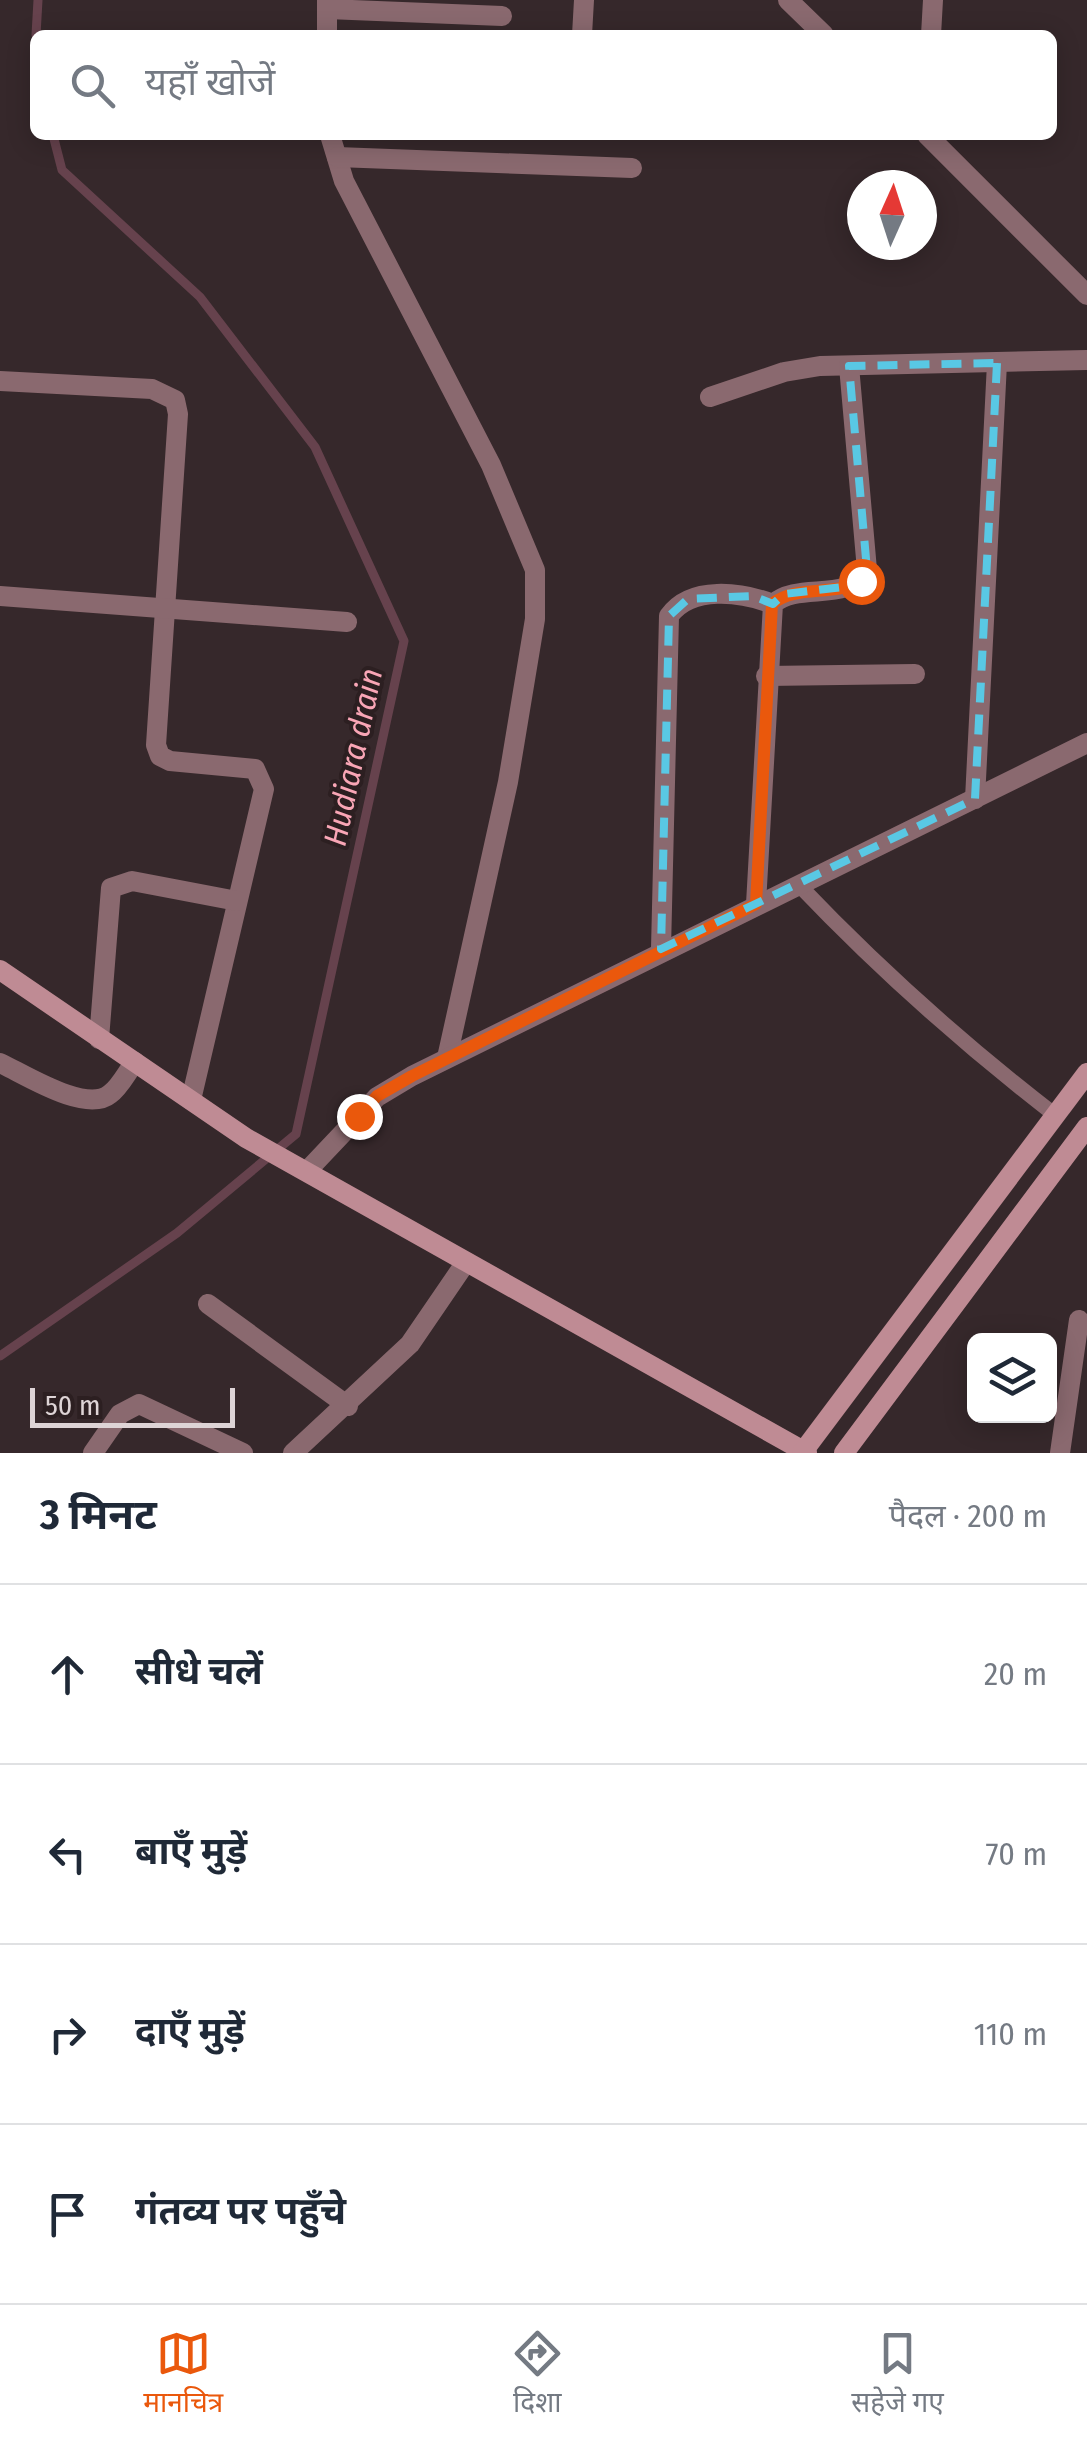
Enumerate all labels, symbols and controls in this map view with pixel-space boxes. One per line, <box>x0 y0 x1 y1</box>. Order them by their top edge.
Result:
search box <box>30 30 1057 140</box>
icon: search <box>65 58 120 113</box>
text: यहाँ खोजें <box>145 59 275 105</box>
north arrow <box>847 170 937 260</box>
route start <box>839 559 885 605</box>
water label: Hudiara drain <box>316 665 390 849</box>
route end <box>337 1094 383 1140</box>
map controls <box>967 1333 1057 1423</box>
button: layers <box>967 1333 1057 1423</box>
scale bar <box>30 1383 235 1428</box>
text: 50 m <box>45 1389 101 1422</box>
text: 3 मिनट <box>40 1490 157 1540</box>
text: पैदल · 200 m <box>889 1497 1047 1535</box>
icon: ahead <box>40 1647 95 1702</box>
text: सीधे चलें <box>135 1648 263 1694</box>
text: 20 m <box>984 1655 1047 1693</box>
icon: left <box>40 1827 95 1882</box>
text: बाएँ मुड़ें <box>135 1828 247 1874</box>
text: 70 m <box>986 1835 1047 1873</box>
icon: right <box>40 2007 95 2062</box>
text: दाएँ मुड़ें <box>135 2008 245 2054</box>
text: 110 m <box>974 2015 1047 2053</box>
icon: arrive <box>40 2187 95 2242</box>
text: गंतव्य पर पहुँचे <box>135 2188 346 2234</box>
tab: मानचित्र <box>143 2326 223 2423</box>
tab: दिशा <box>510 2326 565 2423</box>
tab: सहेजे गए <box>851 2326 944 2423</box>

